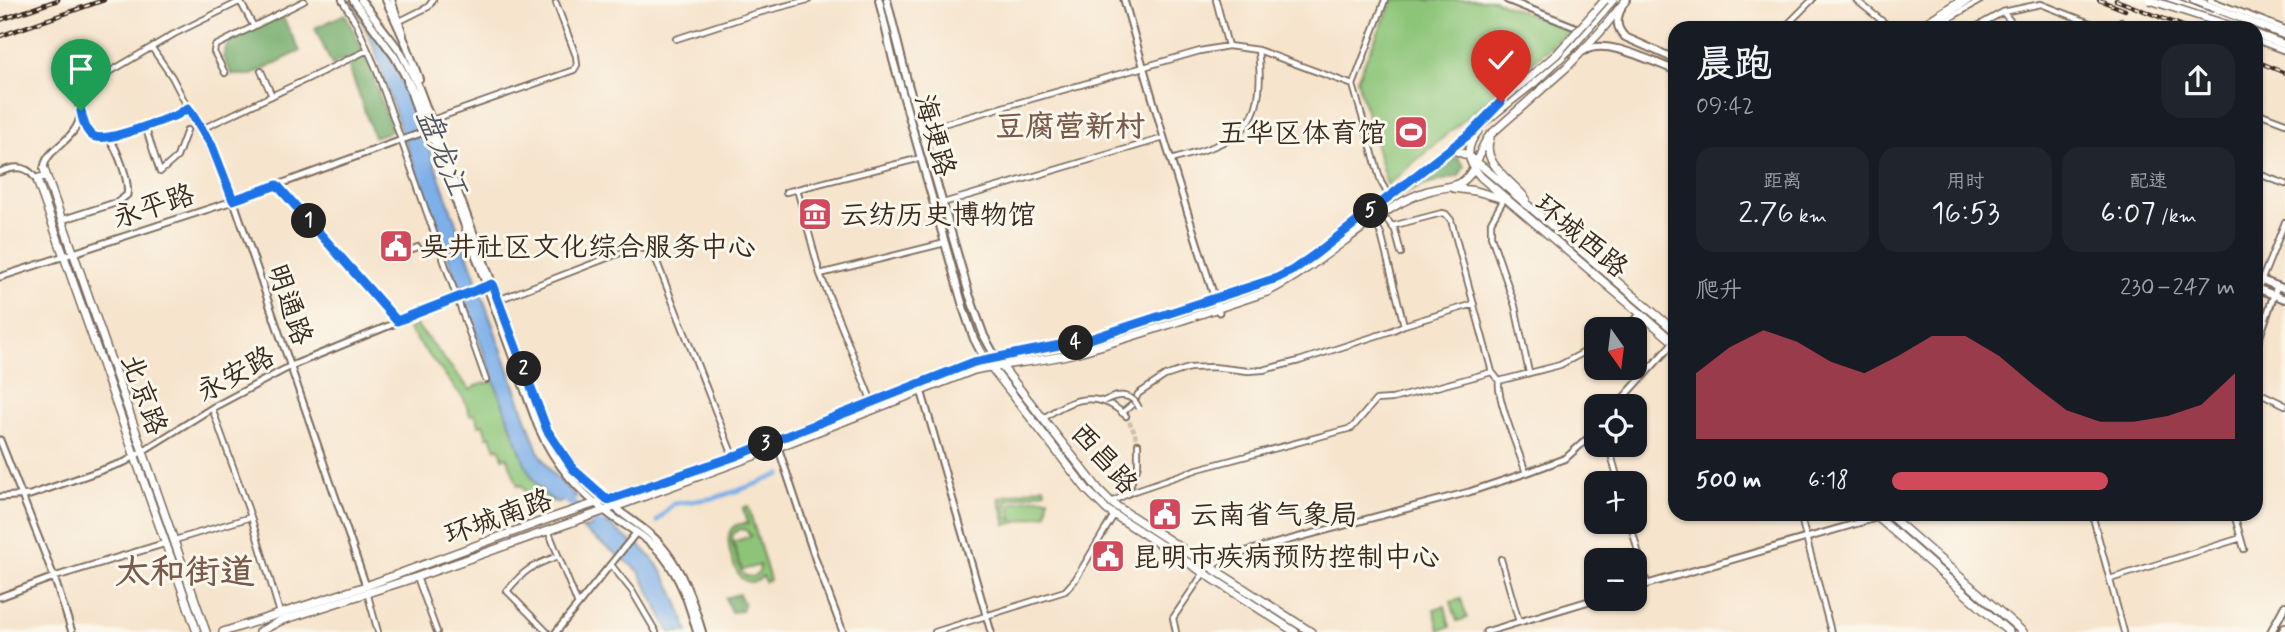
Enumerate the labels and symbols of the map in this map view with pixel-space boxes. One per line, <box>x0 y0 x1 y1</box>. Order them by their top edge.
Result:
pin <box>1471 30 1531 102</box>
pin <box>51 39 111 111</box>
street label: 海埂路 <box>904 90 963 181</box>
water label: 盘龙江 <box>407 104 477 203</box>
district label: 豆腐营新村 <box>995 108 1145 147</box>
sports icon: 五华区体育馆 <box>1392 113 1430 151</box>
place label: 五华区体育馆 <box>1218 116 1386 153</box>
street label: 永平路 <box>108 177 199 238</box>
street label: 环城西路 <box>1526 187 1635 287</box>
pin: 5 <box>1354 194 1388 228</box>
museum icon: 云纺历史博物馆 <box>796 195 834 233</box>
place label: 云纺历史博物馆 <box>840 198 1036 235</box>
pin: 1 <box>292 204 326 238</box>
public building icon: 吴井社区文化综合服务中心 <box>377 227 415 265</box>
place label: 吴井社区文化综合服务中心 <box>420 230 756 267</box>
street label: 明通路 <box>257 259 320 351</box>
north arrow <box>1584 317 1647 380</box>
pin: 4 <box>1058 326 1094 360</box>
street label: 永安路 <box>191 339 282 412</box>
street label: 北京路 <box>111 349 174 441</box>
pin: 2 <box>506 352 542 386</box>
street label: 西昌路 <box>1061 416 1145 503</box>
pin: 3 <box>748 426 784 462</box>
street label: 环城南路 <box>440 482 558 555</box>
public building icon: 云南省气象局 <box>1146 495 1184 533</box>
place label: 云南省气象局 <box>1190 498 1358 535</box>
public building icon: 昆明市疾病预防控制中心 <box>1089 537 1127 575</box>
place label: 昆明市疾病预防控制中心 <box>1132 540 1440 577</box>
district label: 太和街道 <box>115 550 255 596</box>

